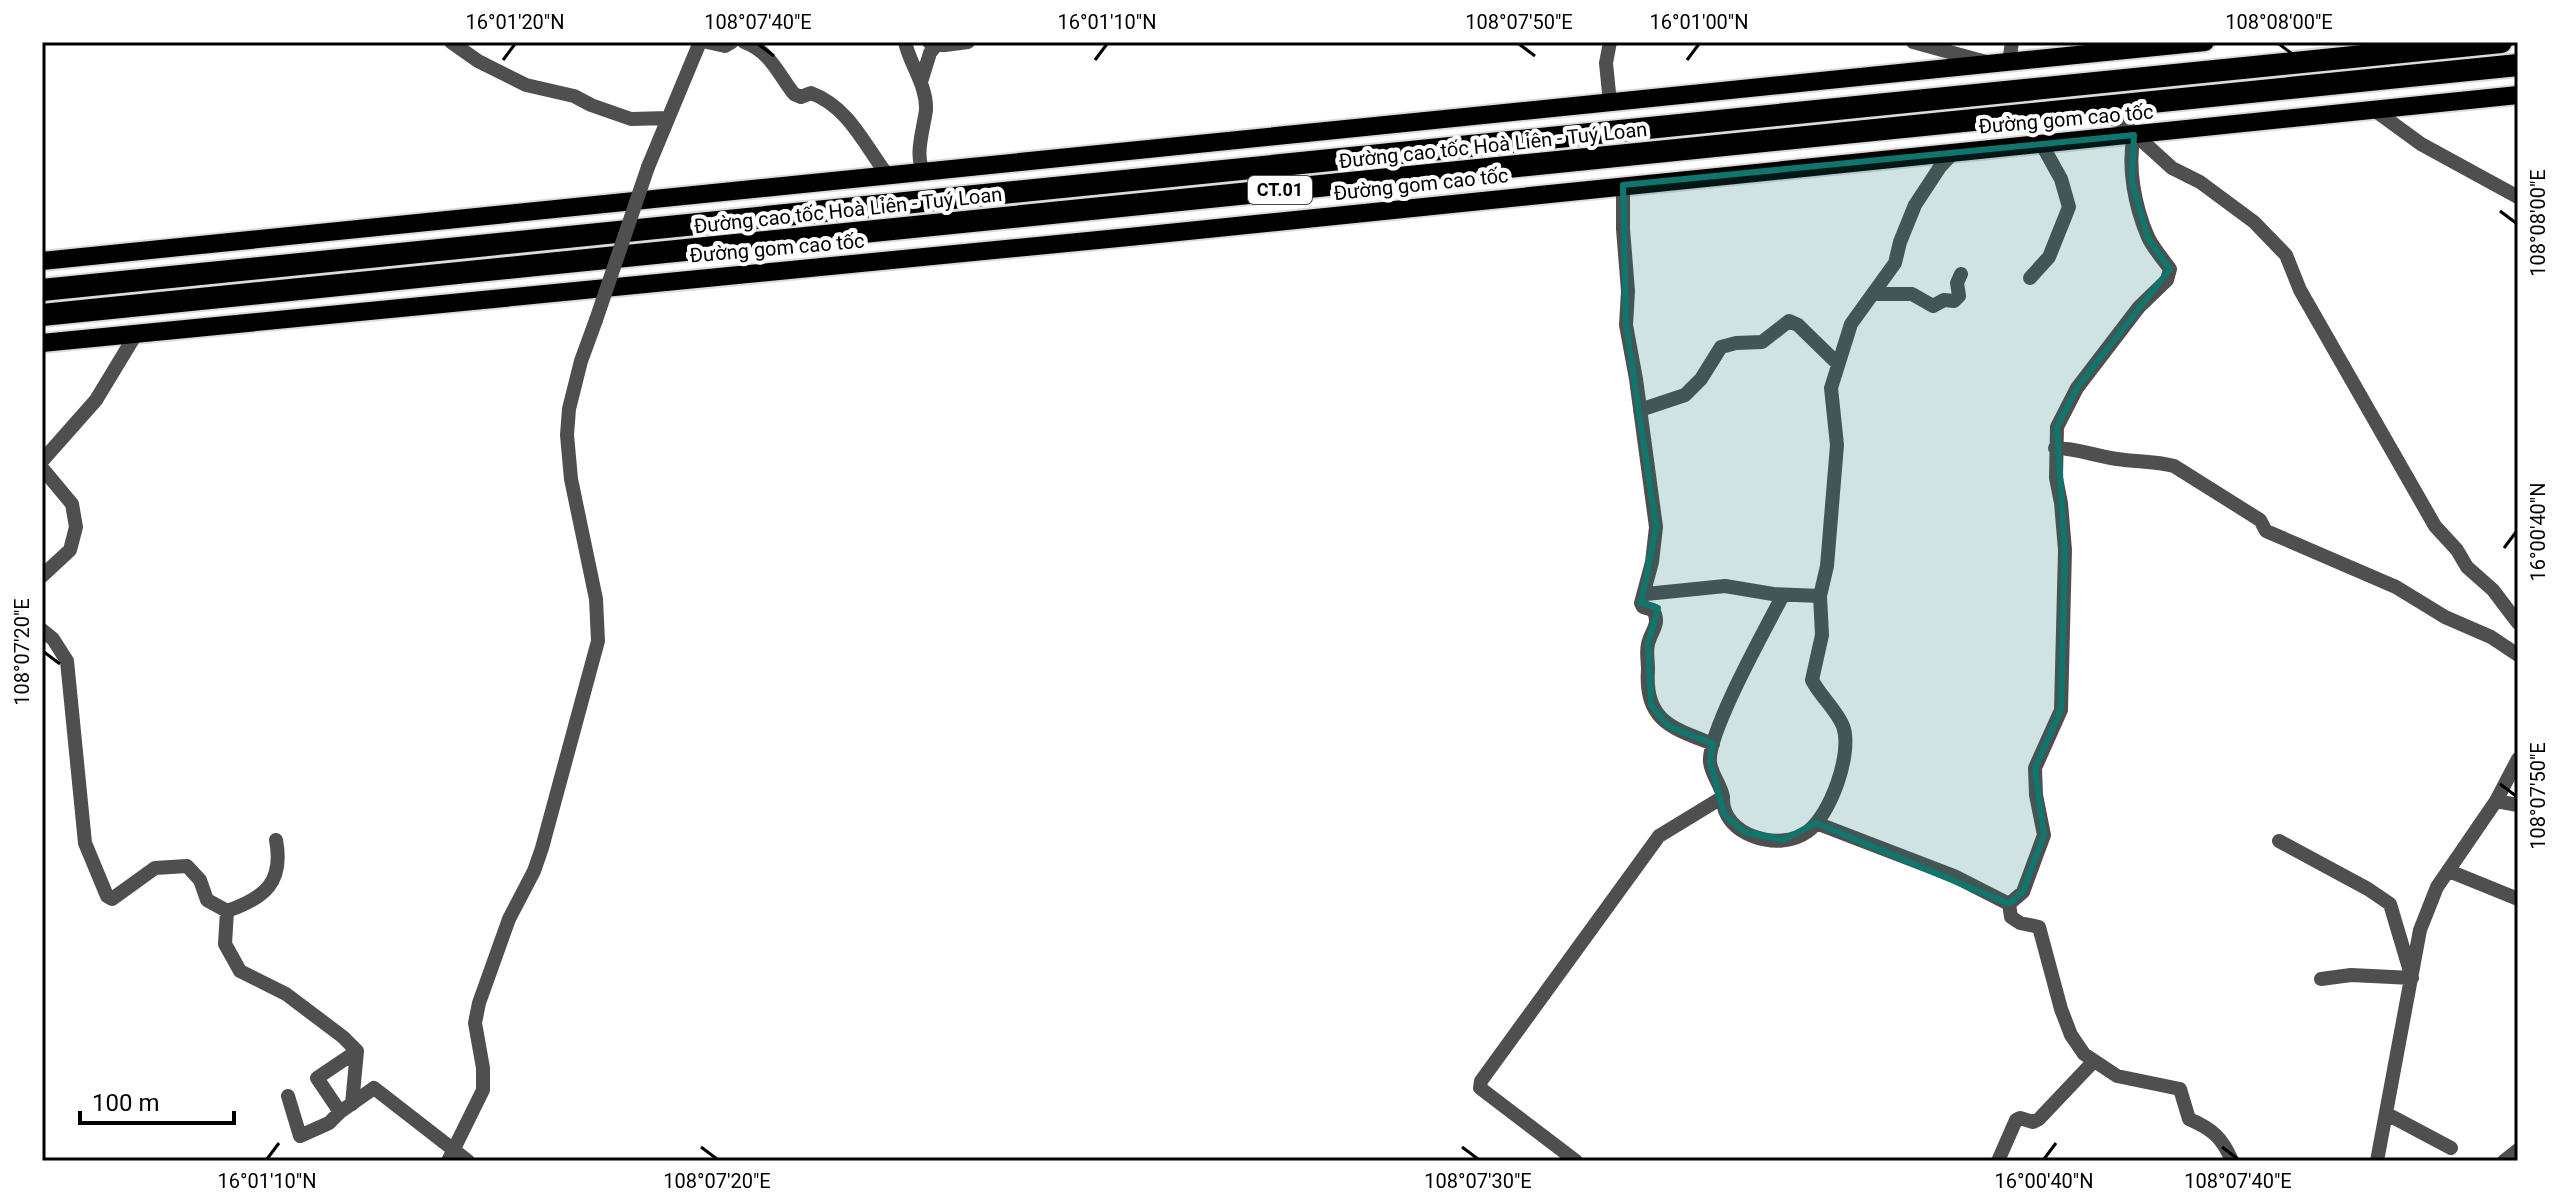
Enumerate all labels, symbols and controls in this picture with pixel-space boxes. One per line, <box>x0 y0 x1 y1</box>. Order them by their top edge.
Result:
text: 16°01'20"N <box>465 10 565 34</box>
text: 108°07'40"E <box>704 10 812 34</box>
text: 16°01'10"N <box>1057 10 1157 34</box>
text: 108°07'50"E <box>1465 10 1573 34</box>
text: 16°01'00"N <box>1649 10 1749 34</box>
text: 108°08'00"E <box>2225 10 2333 34</box>
street label: Đường gom cao tốc <box>1978 99 2154 139</box>
street label: Đường cao tốc Hoà Liên - Tuý Loan <box>1338 117 1648 173</box>
street label: Đường gom cao tốc <box>1332 163 1510 205</box>
text: 108°08'00"E <box>2526 169 2550 277</box>
road number: CT.01 <box>1248 176 1312 204</box>
street label: Đường cao tốc Hoà Liên - Tuý Loan <box>693 182 1003 238</box>
street label: Đường gom cao tốc <box>689 228 865 268</box>
text: 16°00'40"N <box>2526 482 2550 582</box>
text: 108°07'20"E <box>10 598 34 706</box>
text: 108°07'50"E <box>2526 742 2550 850</box>
scale bar <box>80 1075 234 1125</box>
text: 100 m <box>92 1089 159 1117</box>
text: 16°01'10"N <box>217 1169 317 1193</box>
text: 108°07'20"E <box>663 1169 771 1193</box>
text: 108°07'30"E <box>1424 1169 1532 1193</box>
text: 16°00'40"N <box>1994 1169 2094 1193</box>
text: 108°07'40"E <box>2184 1169 2292 1193</box>

